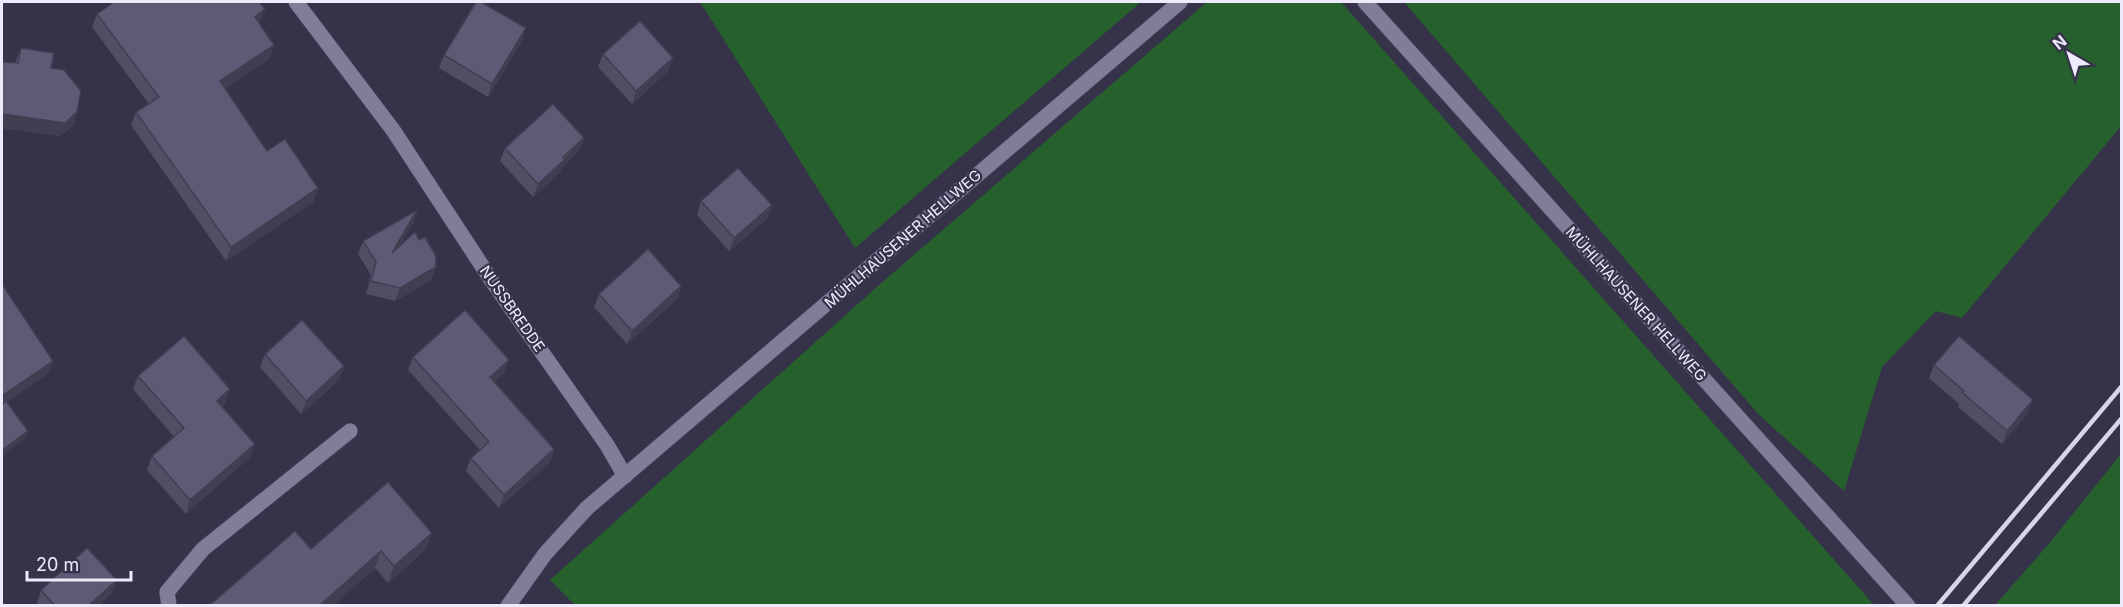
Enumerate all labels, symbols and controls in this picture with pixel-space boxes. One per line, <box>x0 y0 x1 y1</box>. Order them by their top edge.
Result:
north arrow <box>2039 24 2099 84</box>
text: N <box>2049 31 2071 54</box>
street label: MÜHLHAUSENER HELLWEG <box>820 165 985 312</box>
street label: MÜHLHAUSENER HELLWEG <box>1562 222 1711 385</box>
street label: NUSSBREDDE <box>476 262 549 355</box>
scale bar <box>27 544 130 582</box>
text: 20 m <box>36 554 79 575</box>

